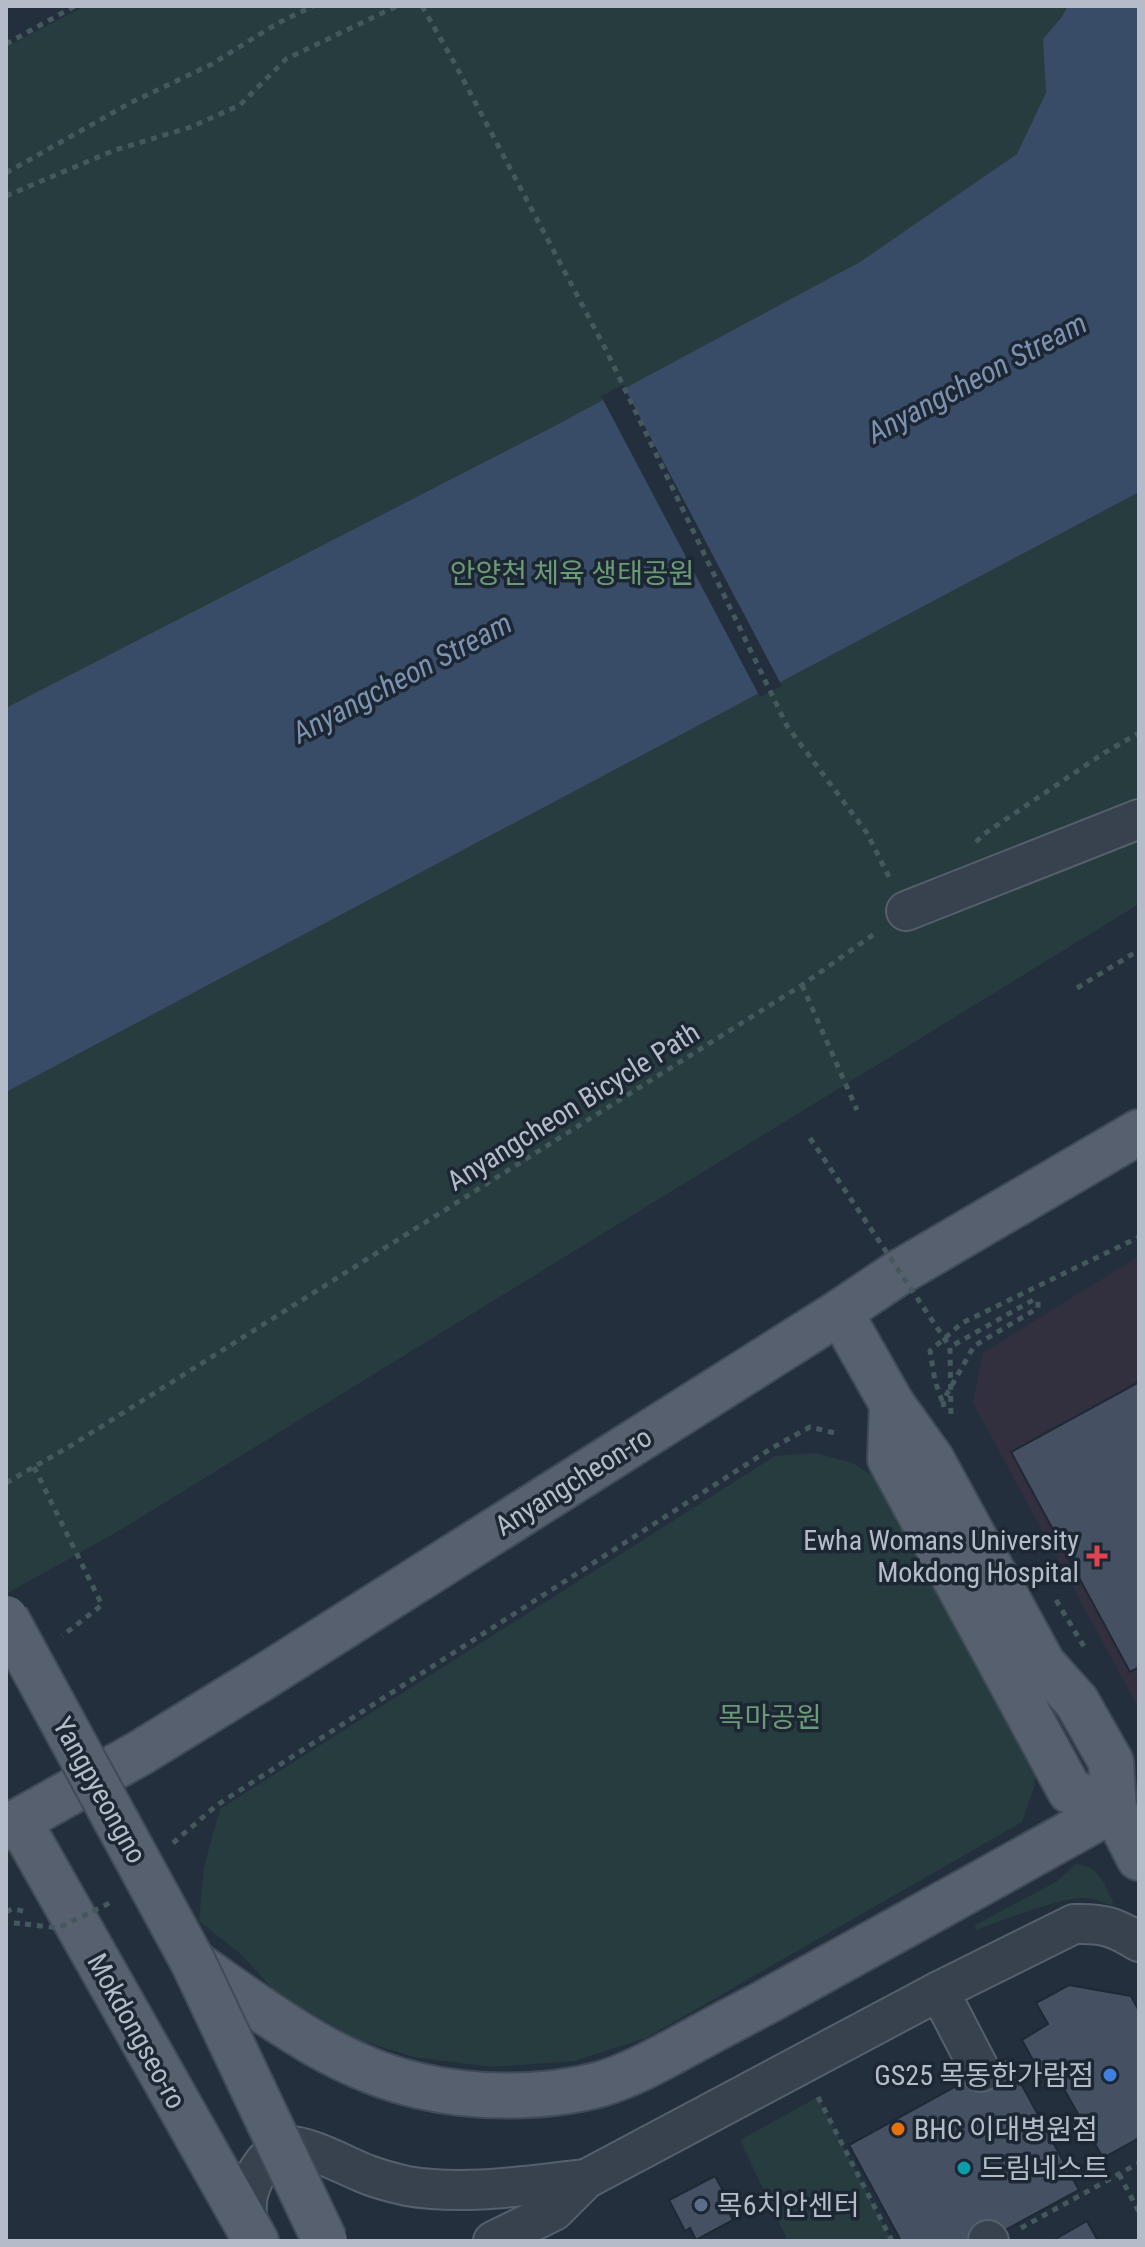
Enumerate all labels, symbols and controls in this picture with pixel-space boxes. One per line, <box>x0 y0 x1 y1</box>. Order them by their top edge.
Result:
water label: Anyangcheon Stream <box>860 305 1093 451</box>
park label: 안양천 체육 생태공원 <box>450 557 694 590</box>
water label: Anyangcheon Stream <box>285 605 518 751</box>
street label: Anyangcheon Bicycle Path <box>441 1015 705 1198</box>
street label: Anyangcheon-ro <box>489 1420 658 1543</box>
place label: Ewha Womans University Mokdong Hospital <box>803 1524 1079 1589</box>
marker: Ewha Womans University Mokdong Hospital <box>1086 1545 1108 1567</box>
park label: 목마공원 <box>718 1701 822 1734</box>
street label: Yangpyeongno <box>46 1711 153 1869</box>
street label: Mokdongseo-ro <box>80 1948 193 2114</box>
place label: GS25 목동한가람점 <box>874 2059 1094 2092</box>
marker: GS25 목동한가람점 <box>1101 2066 1119 2084</box>
place label: BHC 이대병원점 <box>914 2113 1098 2146</box>
marker: BHC 이대병원점 <box>889 2120 907 2138</box>
place label: 드림네스트 <box>980 2152 1109 2185</box>
marker: 드림네스트 <box>955 2159 973 2177</box>
place label: 목6치안센터 <box>717 2189 860 2222</box>
marker: 목6치안센터 <box>692 2196 710 2214</box>

